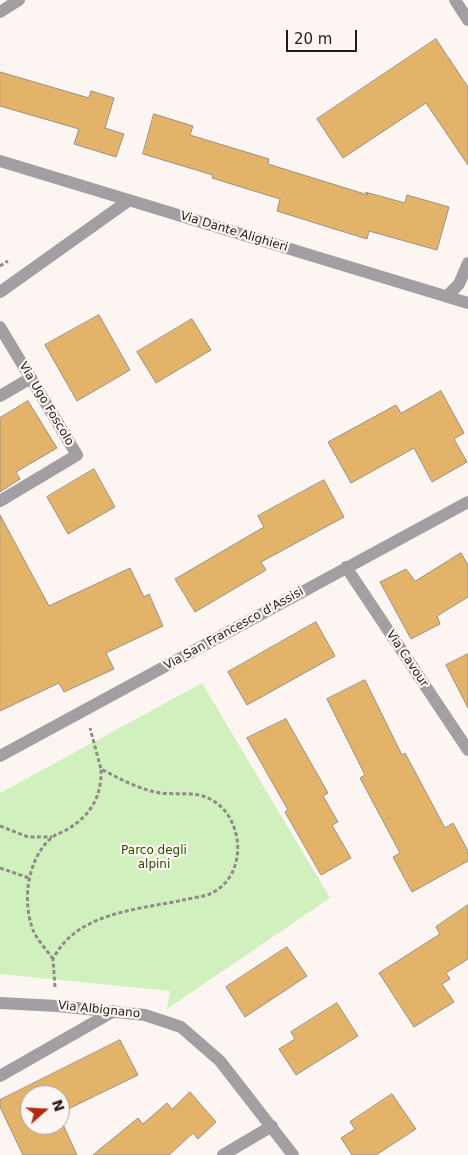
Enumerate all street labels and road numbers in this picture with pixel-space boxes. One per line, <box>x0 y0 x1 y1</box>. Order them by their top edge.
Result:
street label: Via Dante Alighieri <box>179 209 289 255</box>
street label: Via Ugo Foscolo <box>15 360 77 448</box>
street label: Via San Francesco d'Assisi <box>162 585 306 673</box>
street label: Via Cavour <box>383 628 431 690</box>
street label: Via Albignano <box>57 999 141 1021</box>

